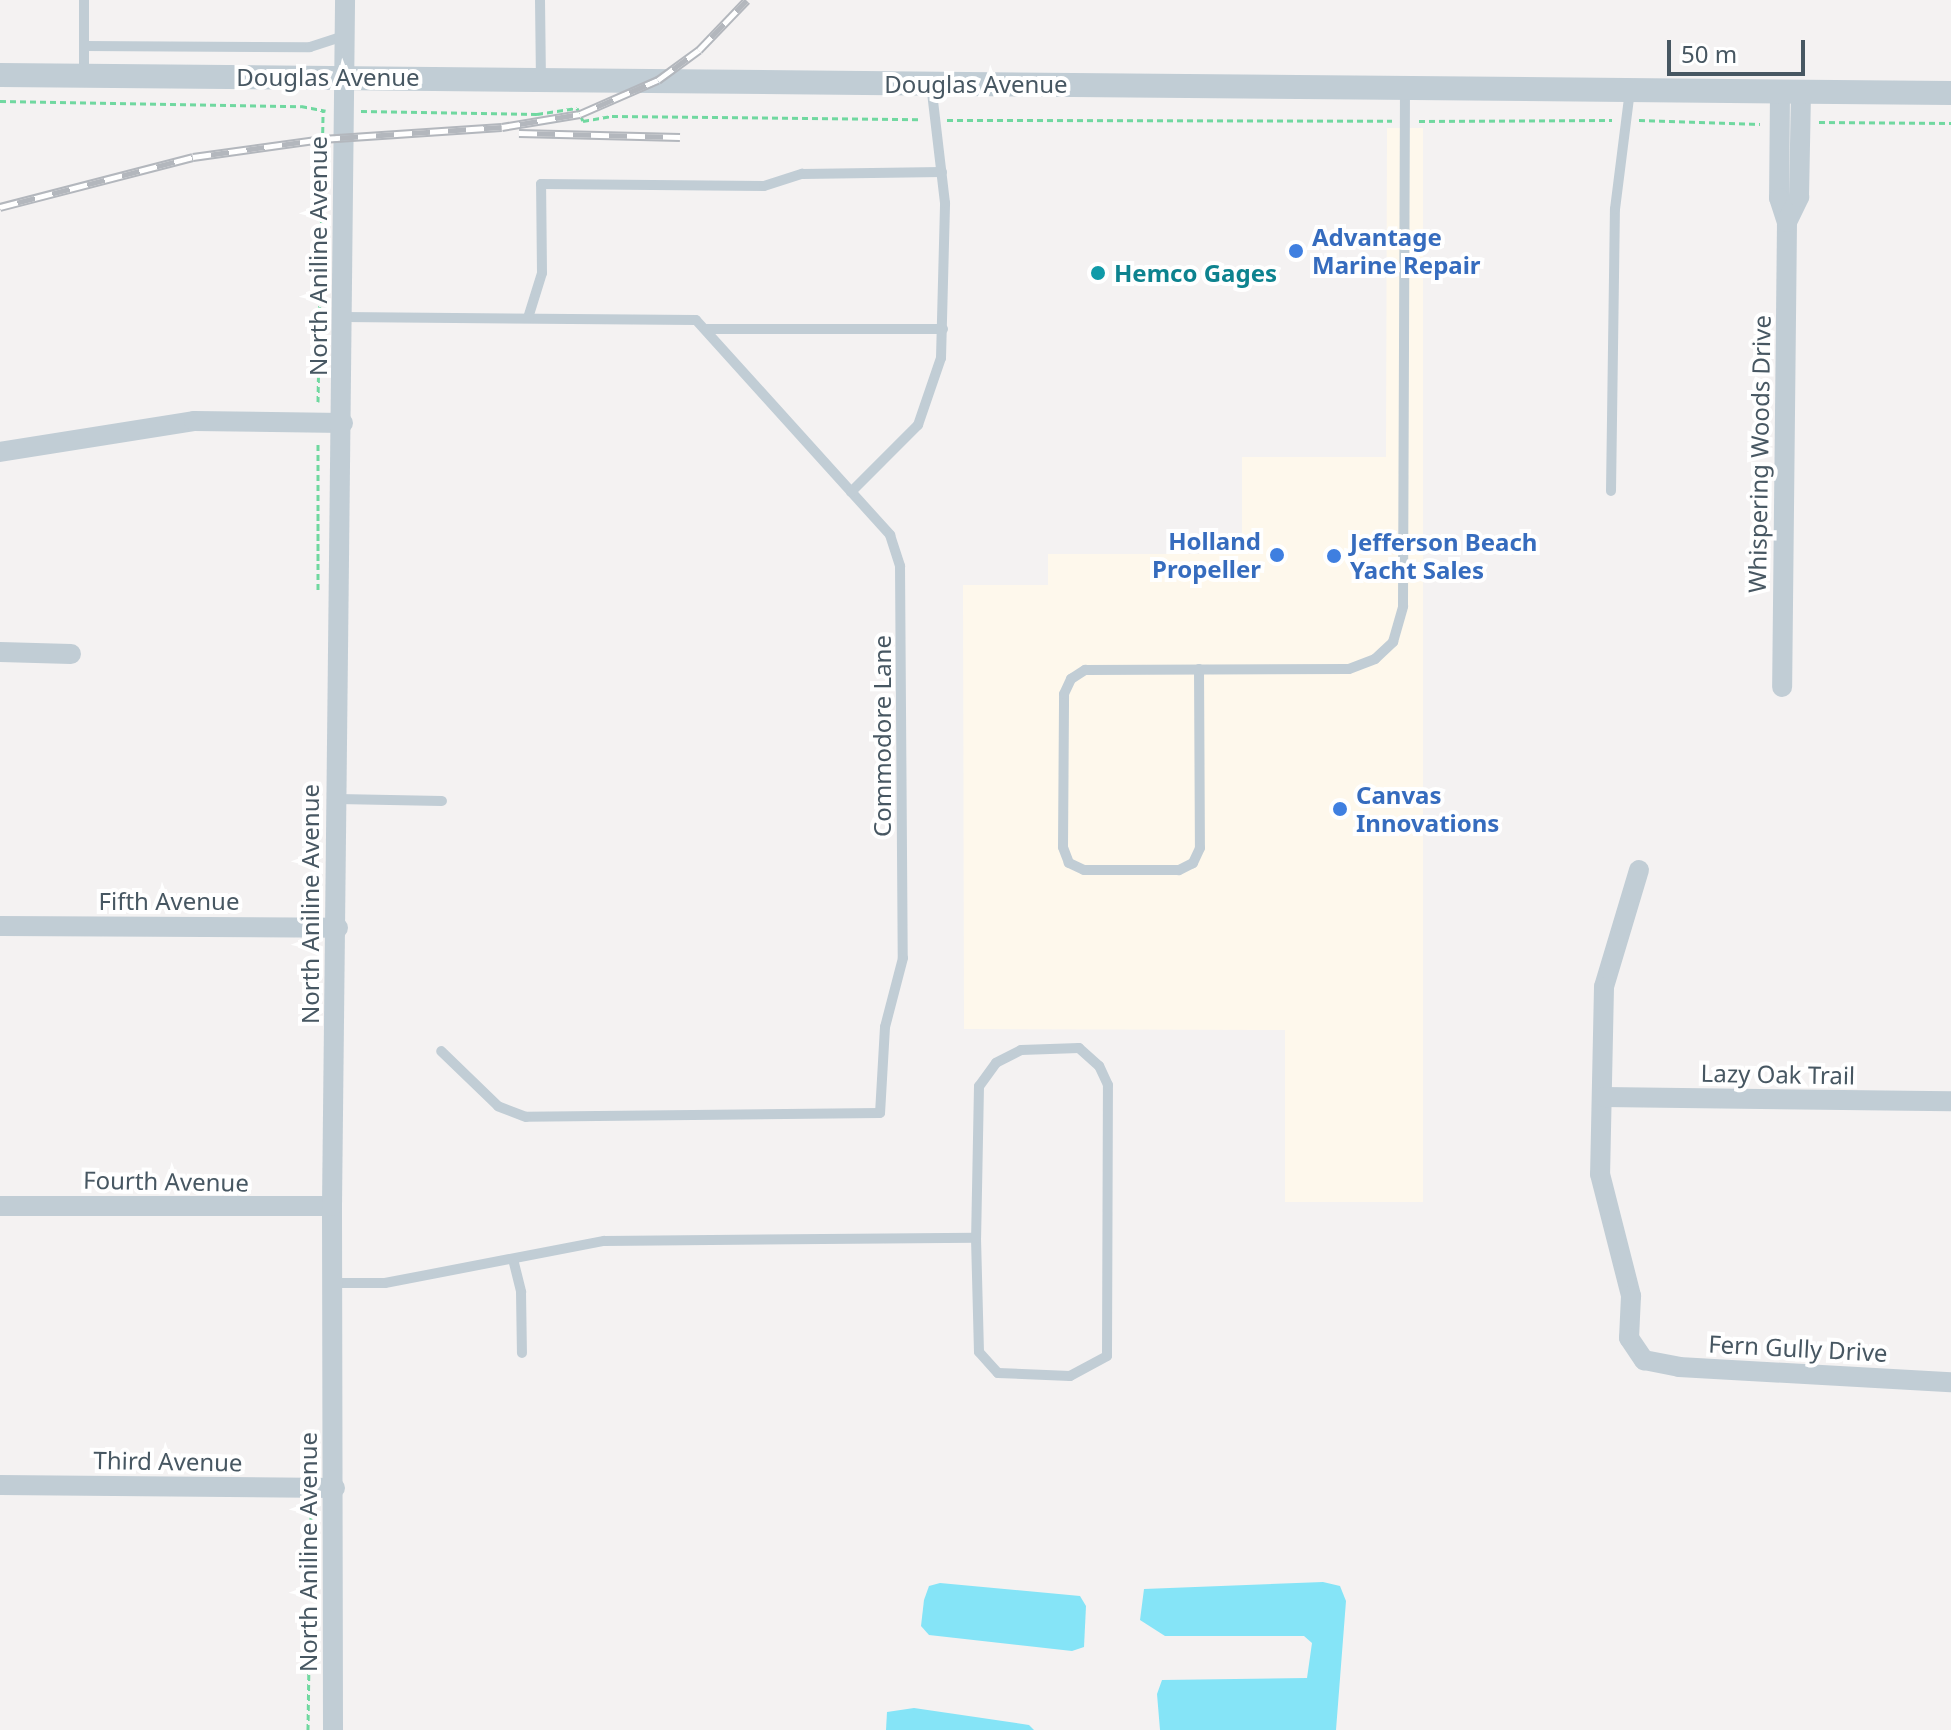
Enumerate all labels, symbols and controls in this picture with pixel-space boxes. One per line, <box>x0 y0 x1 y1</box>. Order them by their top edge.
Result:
scale bar <box>1671 24 1809 74</box>
text: 50 m <box>1681 37 1737 70</box>
street label: Douglas Avenue <box>236 63 420 91</box>
street label: Douglas Avenue <box>884 70 1068 98</box>
street label: North Aniline Avenue <box>304 136 332 376</box>
place label: Advantage Marine Repair <box>1312 223 1481 279</box>
marker: Advantage Marine Repair <box>1287 242 1305 260</box>
place label: Hemco Gages <box>1114 259 1277 287</box>
marker: Hemco Gages <box>1089 264 1107 282</box>
street label: Whispering Woods Drive <box>1742 315 1776 593</box>
place label: Holland Propeller <box>1152 527 1261 583</box>
place label: Jefferson Beach Yacht Sales <box>1350 528 1537 584</box>
marker: Holland Propeller <box>1268 546 1286 564</box>
marker: Jefferson Beach Yacht Sales <box>1325 547 1343 565</box>
street label: Commodore Lane <box>868 635 896 837</box>
place label: Canvas Innovations <box>1356 781 1499 837</box>
street label: North Aniline Avenue <box>296 784 324 1024</box>
marker: Canvas Innovations <box>1331 800 1349 818</box>
street label: Fifth Avenue <box>99 887 239 915</box>
street label: Lazy Oak Trail <box>1701 1058 1855 1090</box>
street label: Fourth Avenue <box>83 1165 249 1197</box>
street label: Fern Gully Drive <box>1708 1329 1888 1367</box>
street label: North Aniline Avenue <box>294 1432 322 1672</box>
street label: Third Avenue <box>93 1445 243 1477</box>

